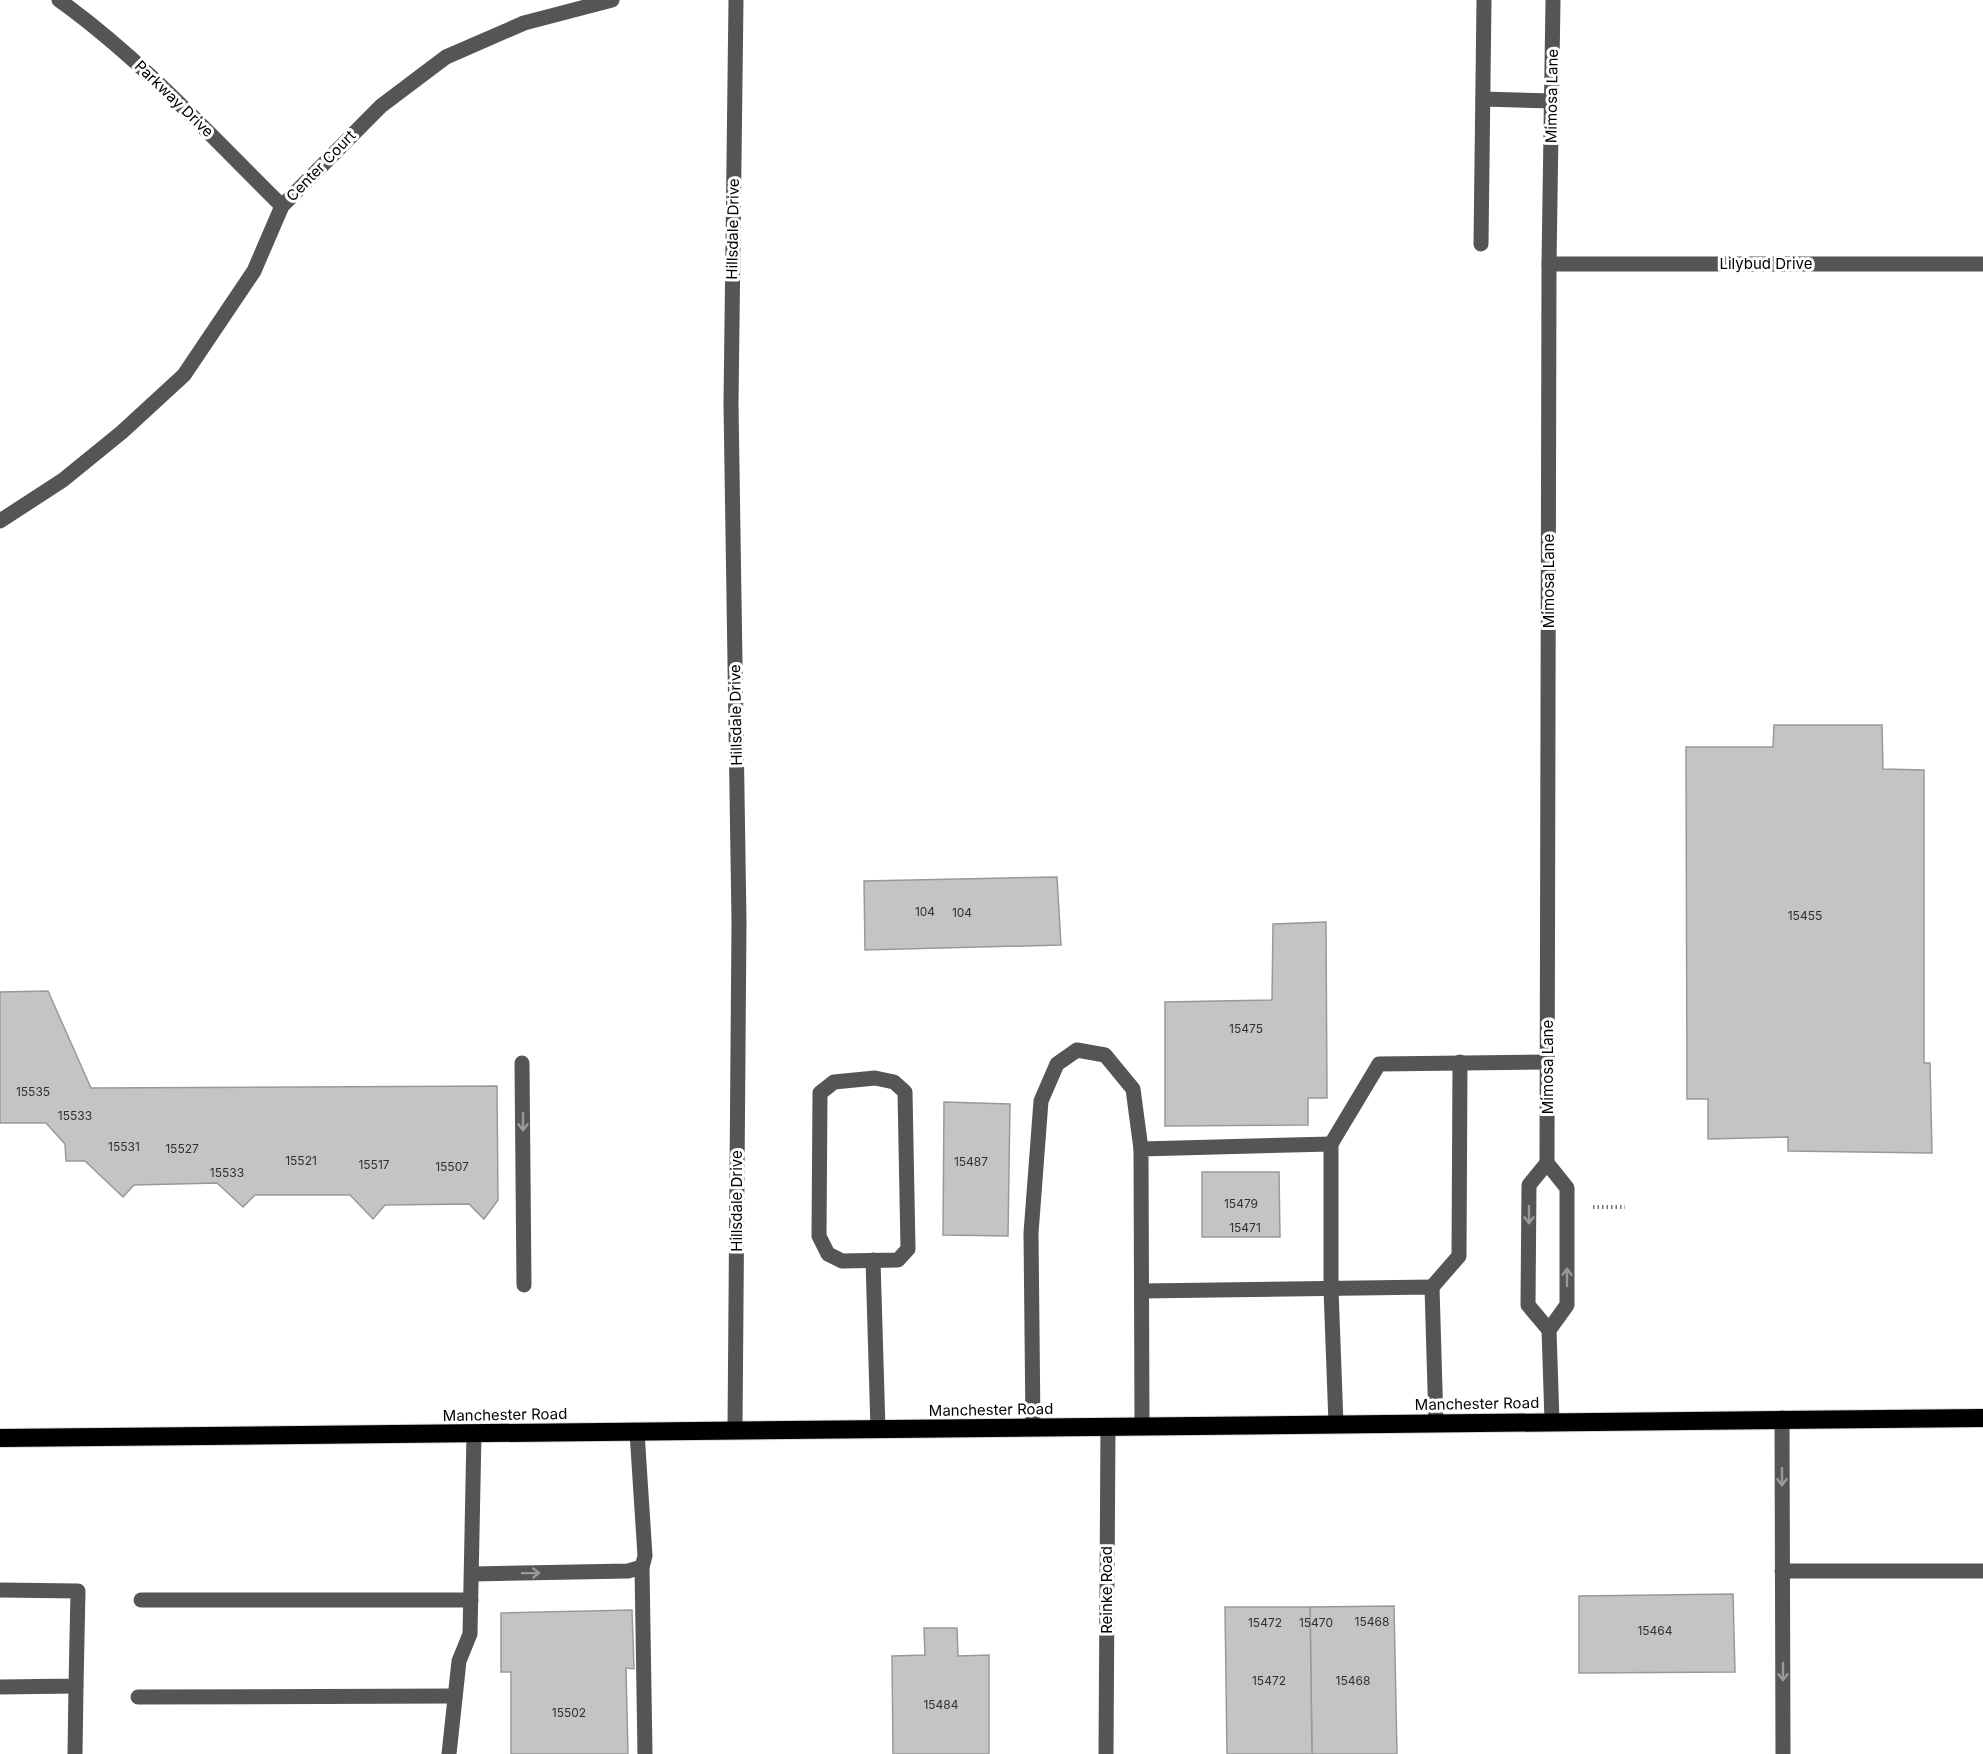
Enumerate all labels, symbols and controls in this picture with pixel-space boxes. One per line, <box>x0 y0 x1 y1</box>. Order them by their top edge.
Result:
street label: Mimosa Lane <box>1541 49 1562 143</box>
street label: Parkway Drive <box>131 56 218 141</box>
street label: Center Court <box>282 126 359 205</box>
street label: Hillsdale Drive <box>722 178 743 280</box>
street label: Lilybud Drive <box>1719 254 1813 273</box>
street label: Mimosa Lane <box>1539 534 1558 628</box>
street label: Hillsdale Drive <box>725 664 746 766</box>
house number: 104 <box>915 904 935 919</box>
house number: 104 <box>952 905 972 920</box>
house number: 15455 <box>1788 908 1822 923</box>
street label: Mimosa Lane <box>1538 1020 1557 1114</box>
house number: 15475 <box>1229 1021 1263 1036</box>
house number: 15535 <box>16 1084 50 1099</box>
house number: 15533 <box>58 1108 92 1123</box>
one-way arrow <box>517 1111 529 1131</box>
house number: 15531 <box>108 1139 140 1154</box>
house number: 15527 <box>165 1141 199 1156</box>
street label: Hillsdale Drive <box>727 1150 746 1252</box>
house number: 15521 <box>285 1153 317 1168</box>
house number: 15487 <box>954 1154 988 1169</box>
house number: 15517 <box>358 1157 390 1172</box>
house number: 15507 <box>435 1159 469 1174</box>
house number: 15533 <box>210 1165 244 1180</box>
house number: 15479 <box>1224 1196 1258 1211</box>
one-way arrow <box>1523 1204 1535 1224</box>
house number: 15471 <box>1229 1220 1261 1235</box>
one-way arrow <box>1561 1268 1573 1288</box>
street label: Manchester Road <box>1415 1393 1539 1414</box>
street label: Manchester Road <box>929 1399 1053 1420</box>
street label: Manchester Road <box>443 1404 567 1425</box>
one-way arrow <box>1776 1466 1788 1486</box>
street label: Reinke Road <box>1097 1546 1116 1634</box>
one-way arrow <box>521 1568 541 1579</box>
house number: 15468 <box>1355 1614 1389 1629</box>
house number: 15472 <box>1248 1615 1282 1630</box>
house number: 15470 <box>1299 1615 1333 1630</box>
house number: 15464 <box>1637 1623 1673 1638</box>
one-way arrow <box>1777 1661 1789 1681</box>
house number: 15472 <box>1252 1673 1286 1688</box>
house number: 15468 <box>1336 1673 1370 1688</box>
house number: 15484 <box>923 1697 959 1712</box>
house number: 15502 <box>552 1705 586 1720</box>

